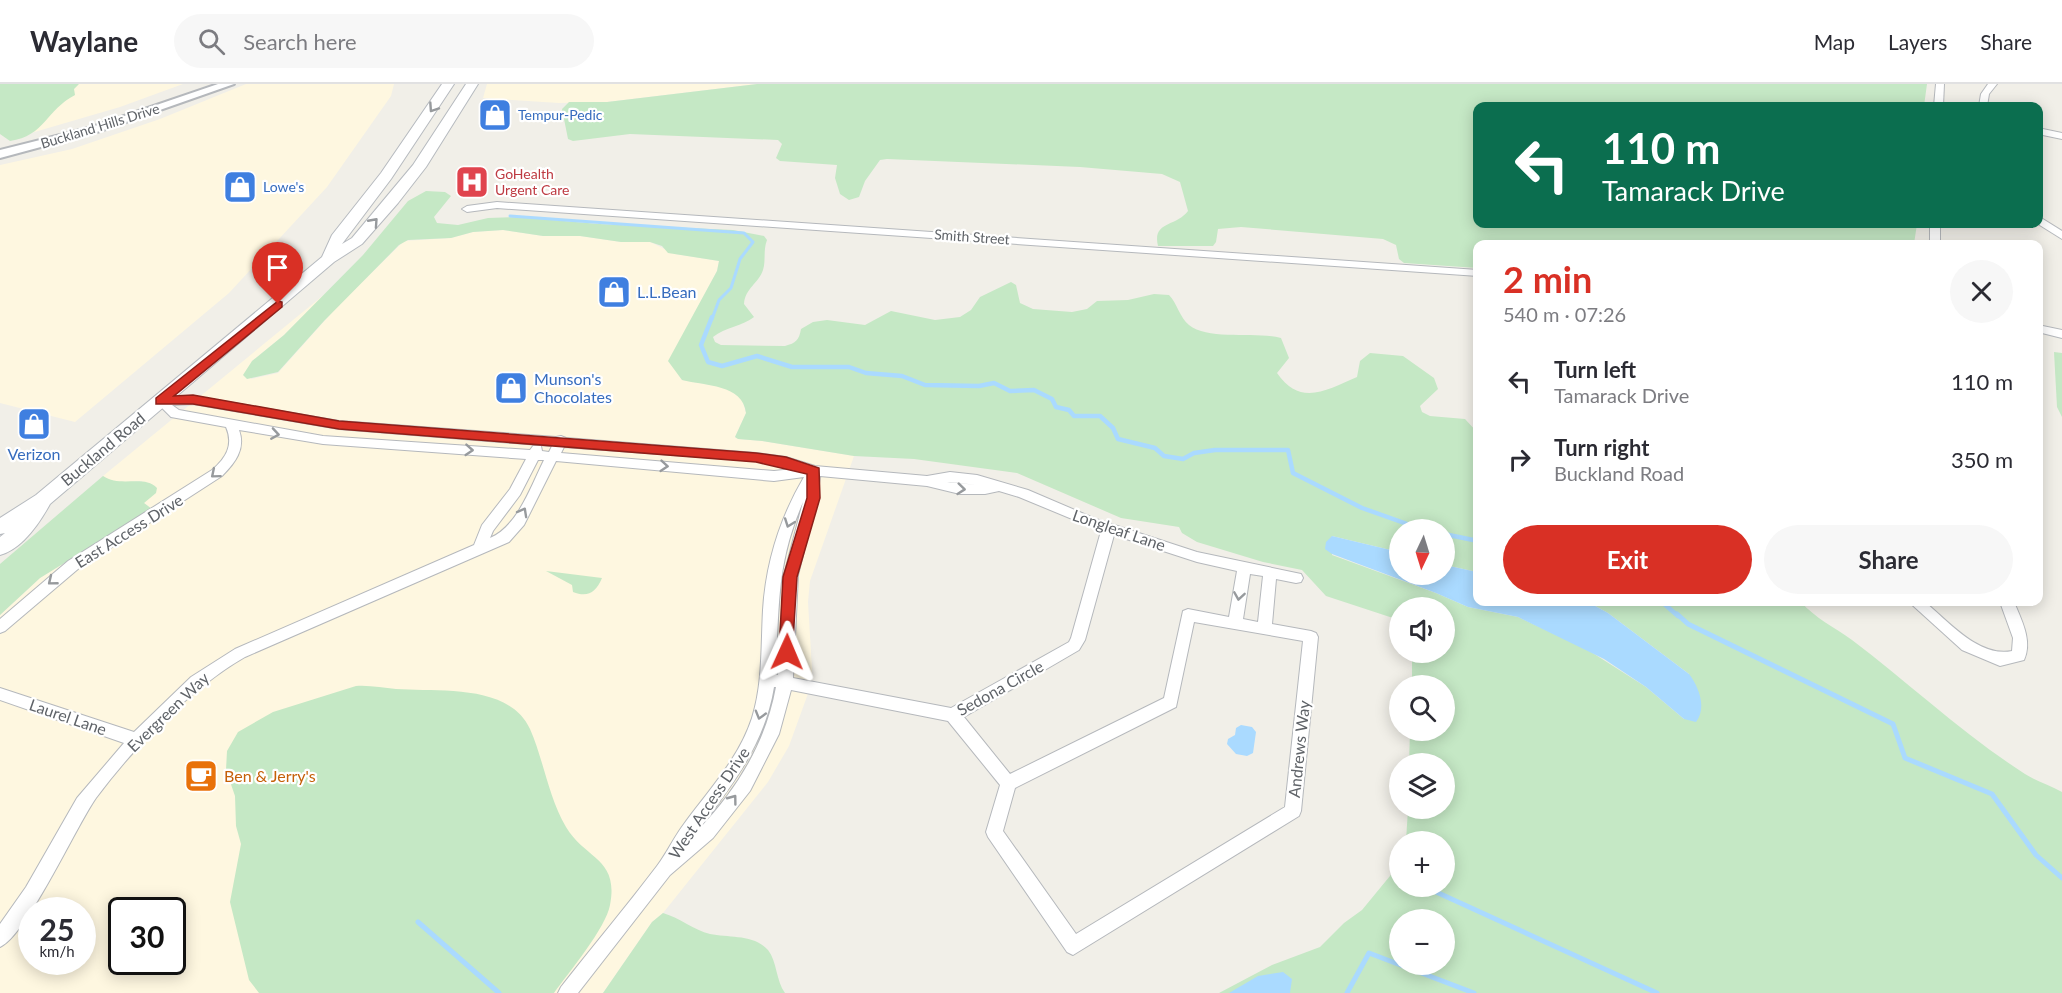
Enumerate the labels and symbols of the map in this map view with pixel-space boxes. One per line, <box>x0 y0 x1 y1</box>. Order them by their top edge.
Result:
shop icon: Tempur-Pedic <box>477 97 513 133</box>
street label: Buckland Hills Drive <box>38 99 161 152</box>
one-way arrow <box>429 101 440 112</box>
place label: Tempur-Pedic <box>518 106 603 123</box>
hospital icon: GoHealth Urgent Care <box>454 164 490 200</box>
place label: GoHealth Urgent Care <box>495 165 569 198</box>
shop icon: Lowe's <box>222 169 258 205</box>
place label: Lowe's <box>263 178 304 195</box>
one-way arrow <box>367 219 378 229</box>
street label: Smith Street <box>934 225 1010 248</box>
pin <box>252 242 303 304</box>
shop icon: L.L.Bean <box>596 274 632 310</box>
place label: L.L.Bean <box>637 282 697 301</box>
place label: Munson's Chocolates <box>534 369 612 406</box>
shop icon: Munson's Chocolates <box>493 370 529 406</box>
shop icon: Verizon <box>16 406 52 442</box>
street label: Buckland Road <box>57 408 149 489</box>
one-way arrow <box>271 427 280 439</box>
one-way arrow <box>465 443 474 456</box>
place label: Verizon <box>8 444 60 463</box>
one-way arrow <box>659 459 668 472</box>
one-way arrow <box>211 467 222 478</box>
one-way arrow <box>956 482 965 495</box>
street label: East Access Drive <box>71 490 186 571</box>
street label: Longleaf Lane <box>1070 505 1168 554</box>
one-way arrow <box>516 508 527 519</box>
one-way arrow <box>783 518 796 528</box>
north arrow <box>1389 519 1455 585</box>
one-way arrow <box>48 574 59 585</box>
one-way arrow <box>1234 591 1246 601</box>
position arrow <box>755 620 819 684</box>
street label: Sedona Circle <box>953 656 1046 719</box>
street label: Evergreen Way <box>123 667 213 755</box>
street label: Laurel Lane <box>27 694 109 739</box>
street label: Andrews Way <box>1284 699 1313 798</box>
one-way arrow <box>755 709 767 720</box>
street label: West Access Drive <box>664 743 753 862</box>
cafe icon: Ben & Jerry's <box>183 758 219 794</box>
place label: Ben & Jerry's <box>224 766 316 785</box>
one-way arrow <box>726 794 737 805</box>
speed limit sign: 30 <box>108 897 186 975</box>

